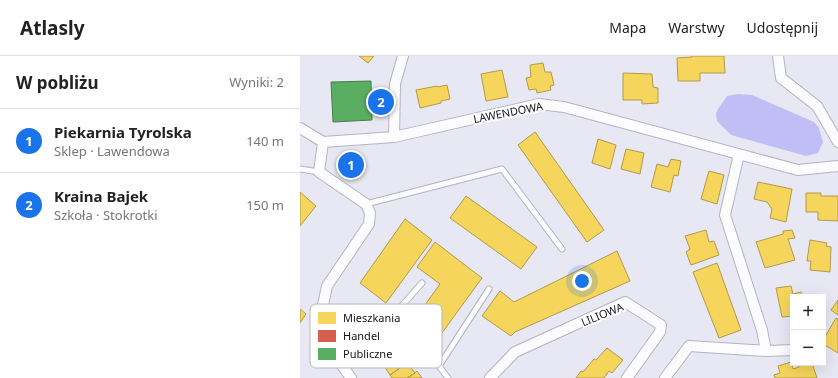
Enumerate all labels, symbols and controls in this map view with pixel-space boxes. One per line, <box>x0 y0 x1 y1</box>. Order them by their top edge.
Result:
text: Atlasly <box>20 15 85 41</box>
text: Mapa <box>609 18 646 37</box>
text: Warstwy <box>668 18 725 37</box>
text: Udostępnij <box>747 18 818 37</box>
text: W pobliżu <box>16 71 99 94</box>
text: Wyniki: 2 <box>229 73 284 91</box>
pin: 2 <box>368 87 394 117</box>
street label: LAWENDOWA <box>472 98 545 126</box>
text: Piekarnia Tyrolska <box>54 122 192 142</box>
text: 1 <box>25 132 33 150</box>
text: 140 m <box>246 132 284 150</box>
text: Sklep · Lawendowa <box>54 142 170 160</box>
pin: 1 <box>338 150 364 180</box>
text: Kraina Bajek <box>54 186 148 206</box>
text: 2 <box>25 196 33 214</box>
text: 150 m <box>246 196 284 214</box>
text: Szkoła · Stokrotki <box>54 206 158 224</box>
your location <box>572 271 592 291</box>
map controls <box>790 294 826 366</box>
button: + <box>790 294 826 330</box>
street label: LILIOWA <box>579 298 626 329</box>
legend <box>310 304 442 368</box>
text: Mieszkania <box>343 310 400 325</box>
text: Handel <box>343 328 380 343</box>
button: − <box>790 330 826 366</box>
text: Publiczne <box>343 346 392 361</box>

